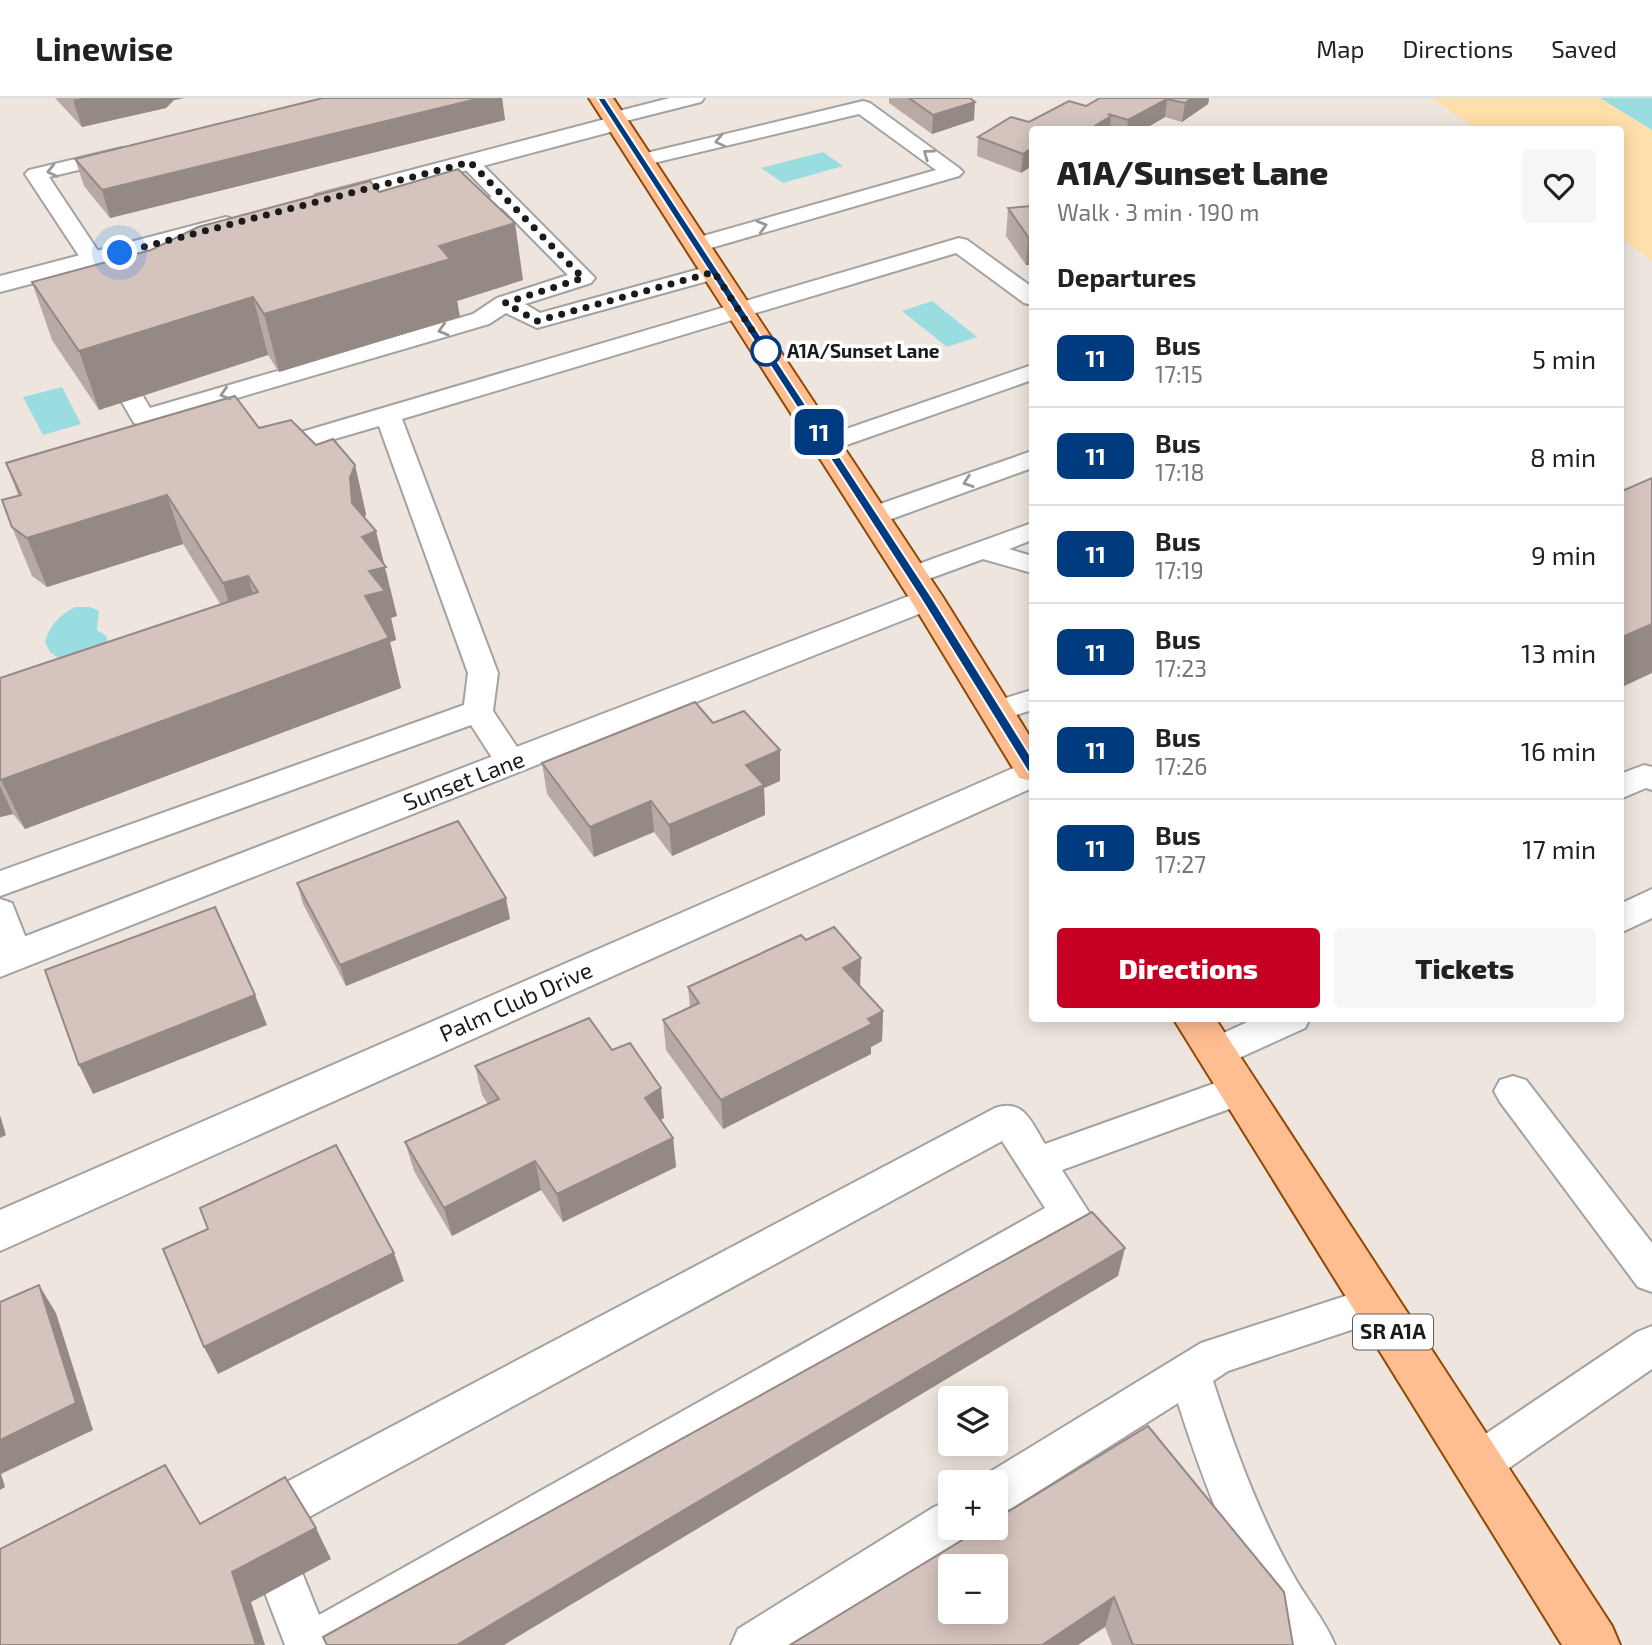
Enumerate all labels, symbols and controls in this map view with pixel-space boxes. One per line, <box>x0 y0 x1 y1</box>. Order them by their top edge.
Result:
text: Linewise <box>35 28 173 68</box>
text: Map <box>1316 34 1364 63</box>
text: Directions <box>1402 34 1513 63</box>
text: Saved <box>1551 34 1617 63</box>
one-way arrow <box>714 133 726 148</box>
button: heart <box>1522 149 1596 223</box>
one-way arrow <box>923 150 936 163</box>
text: A1A/Sunset Lane <box>1057 152 1328 192</box>
one-way arrow <box>46 163 58 177</box>
text: Walk · 3 min · 190 m <box>1057 198 1259 226</box>
one-way arrow <box>756 220 768 235</box>
your location <box>102 235 137 270</box>
text: Departures <box>1057 261 1196 292</box>
one-way arrow <box>437 321 449 336</box>
text: Bus <box>1155 329 1201 360</box>
marker: A1A/Sunset Lane <box>751 336 781 366</box>
place label: A1A/Sunset Lane <box>787 339 940 362</box>
text: 11 <box>1085 343 1106 372</box>
text: 5 min <box>1532 343 1596 374</box>
text: 17:15 <box>1155 360 1203 388</box>
one-way arrow <box>219 385 231 400</box>
line badge: 11 <box>788 409 850 455</box>
text: 11 <box>809 417 829 446</box>
text: Bus <box>1155 427 1201 458</box>
text: 11 <box>1085 441 1106 470</box>
text: 8 min <box>1530 441 1596 472</box>
text: 17:18 <box>1155 458 1204 486</box>
one-way arrow <box>963 474 975 488</box>
text: Bus <box>1155 525 1201 556</box>
text: 11 <box>1085 539 1106 568</box>
text: 9 min <box>1531 539 1596 570</box>
text: 17:19 <box>1155 556 1204 584</box>
text: Bus <box>1155 623 1201 654</box>
text: 11 <box>1085 637 1106 666</box>
text: 13 min <box>1521 637 1596 668</box>
text: 17:23 <box>1155 654 1207 682</box>
text: Bus <box>1155 721 1201 752</box>
text: 11 <box>1085 735 1106 764</box>
text: 16 min <box>1521 735 1596 766</box>
street label: Sunset Lane <box>399 744 528 816</box>
text: 17:26 <box>1155 752 1207 780</box>
text: Bus <box>1155 819 1201 850</box>
text: 11 <box>1085 833 1106 862</box>
text: 17 min <box>1522 833 1596 864</box>
text: 17:27 <box>1155 850 1206 878</box>
button: Directions <box>1057 928 1320 1008</box>
button: Tickets <box>1334 928 1596 1008</box>
street label: Palm Club Drive <box>435 955 596 1047</box>
road number: SR A1A <box>1353 1314 1433 1350</box>
map controls <box>938 1386 1008 1624</box>
button: layers <box>938 1386 1008 1456</box>
button: + <box>938 1470 1008 1540</box>
button: − <box>938 1554 1008 1624</box>

